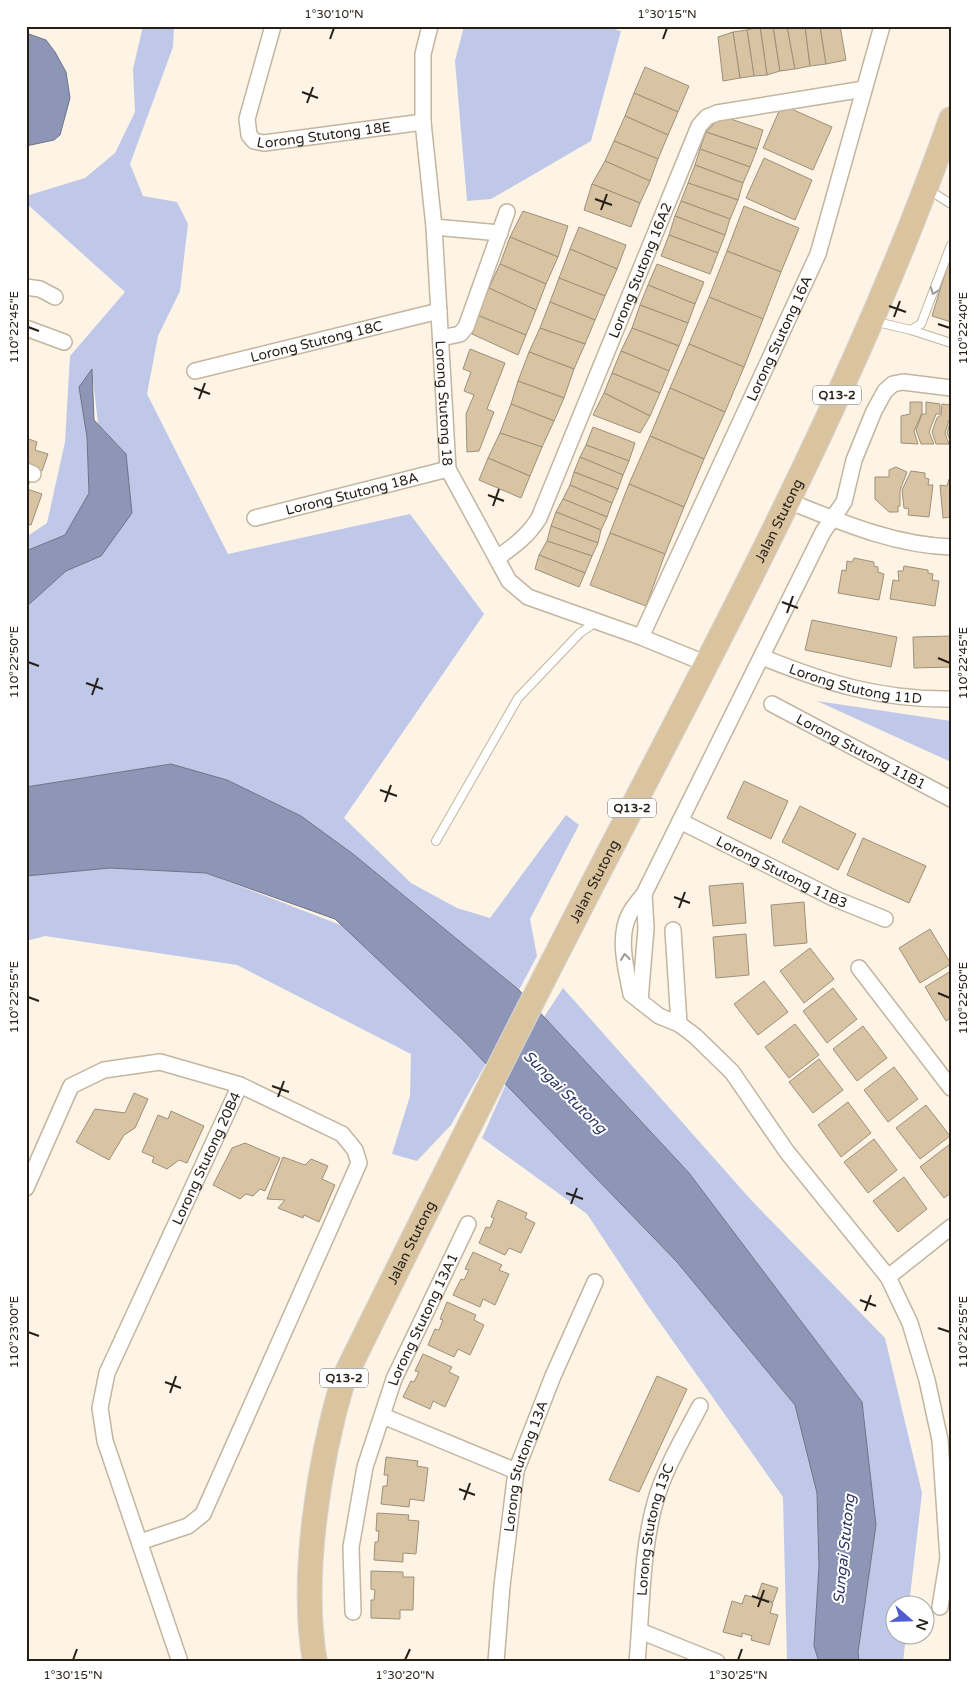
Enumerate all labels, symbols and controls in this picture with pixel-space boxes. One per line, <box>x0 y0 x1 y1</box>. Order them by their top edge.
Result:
text: 1°30'10"N <box>304 7 364 21</box>
text: 1°30'15"N <box>637 7 697 21</box>
street label: Lorong Stutong 18E <box>255 118 392 152</box>
street label: Lorong Stutong 16A2 <box>605 200 676 341</box>
street label: Lorong Stutong 16A <box>743 273 816 404</box>
one-way arrow <box>930 286 940 295</box>
text: 110°22'45"E <box>7 290 21 363</box>
text: 110°22'40"E <box>956 291 970 364</box>
street label: Lorong Stutong 18C <box>249 317 385 366</box>
street label: Lorong Stutong 18 <box>432 340 456 467</box>
road number: Q13-2 <box>813 386 861 404</box>
street label: Lorong Stutong 18A <box>284 469 420 519</box>
street label: Jalan Stutong <box>751 476 807 566</box>
text: 110°22'50"E <box>7 625 21 698</box>
text: 110°22'45"E <box>956 626 970 699</box>
street label: Lorong Stutong 11D <box>787 660 923 707</box>
street label: Lorong Stutong 11B1 <box>793 710 929 793</box>
road number: Q13-2 <box>608 798 656 818</box>
street label: Lorong Stutong 11B3 <box>713 833 850 912</box>
street label: Jalan Stutong <box>566 837 623 926</box>
one-way arrow <box>619 952 630 960</box>
text: 110°22'55"E <box>7 960 21 1033</box>
text: 110°22'50"E <box>956 961 970 1034</box>
water label: Sungai Stutong <box>520 1047 611 1138</box>
street label: Lorong Stutong 20B4 <box>169 1089 245 1228</box>
street label: Jalan Stutong <box>384 1198 439 1287</box>
street label: Lorong Stutong 13A1 <box>384 1250 462 1388</box>
text: 110°23'00"E <box>7 1295 21 1368</box>
text: 110°22'55"E <box>956 1295 970 1368</box>
road number: Q13-2 <box>320 1369 368 1388</box>
street label: Lorong Stutong 13A <box>501 1398 552 1533</box>
street label: Lorong Stutong 13C <box>634 1461 678 1597</box>
water label: Sungai Stutong <box>829 1492 859 1605</box>
north arrow <box>884 1596 934 1646</box>
text: N <box>912 1616 932 1632</box>
text: 1°30'15"N <box>43 1668 103 1682</box>
text: 1°30'20"N <box>375 1668 435 1682</box>
text: 1°30'25"N <box>708 1668 768 1682</box>

